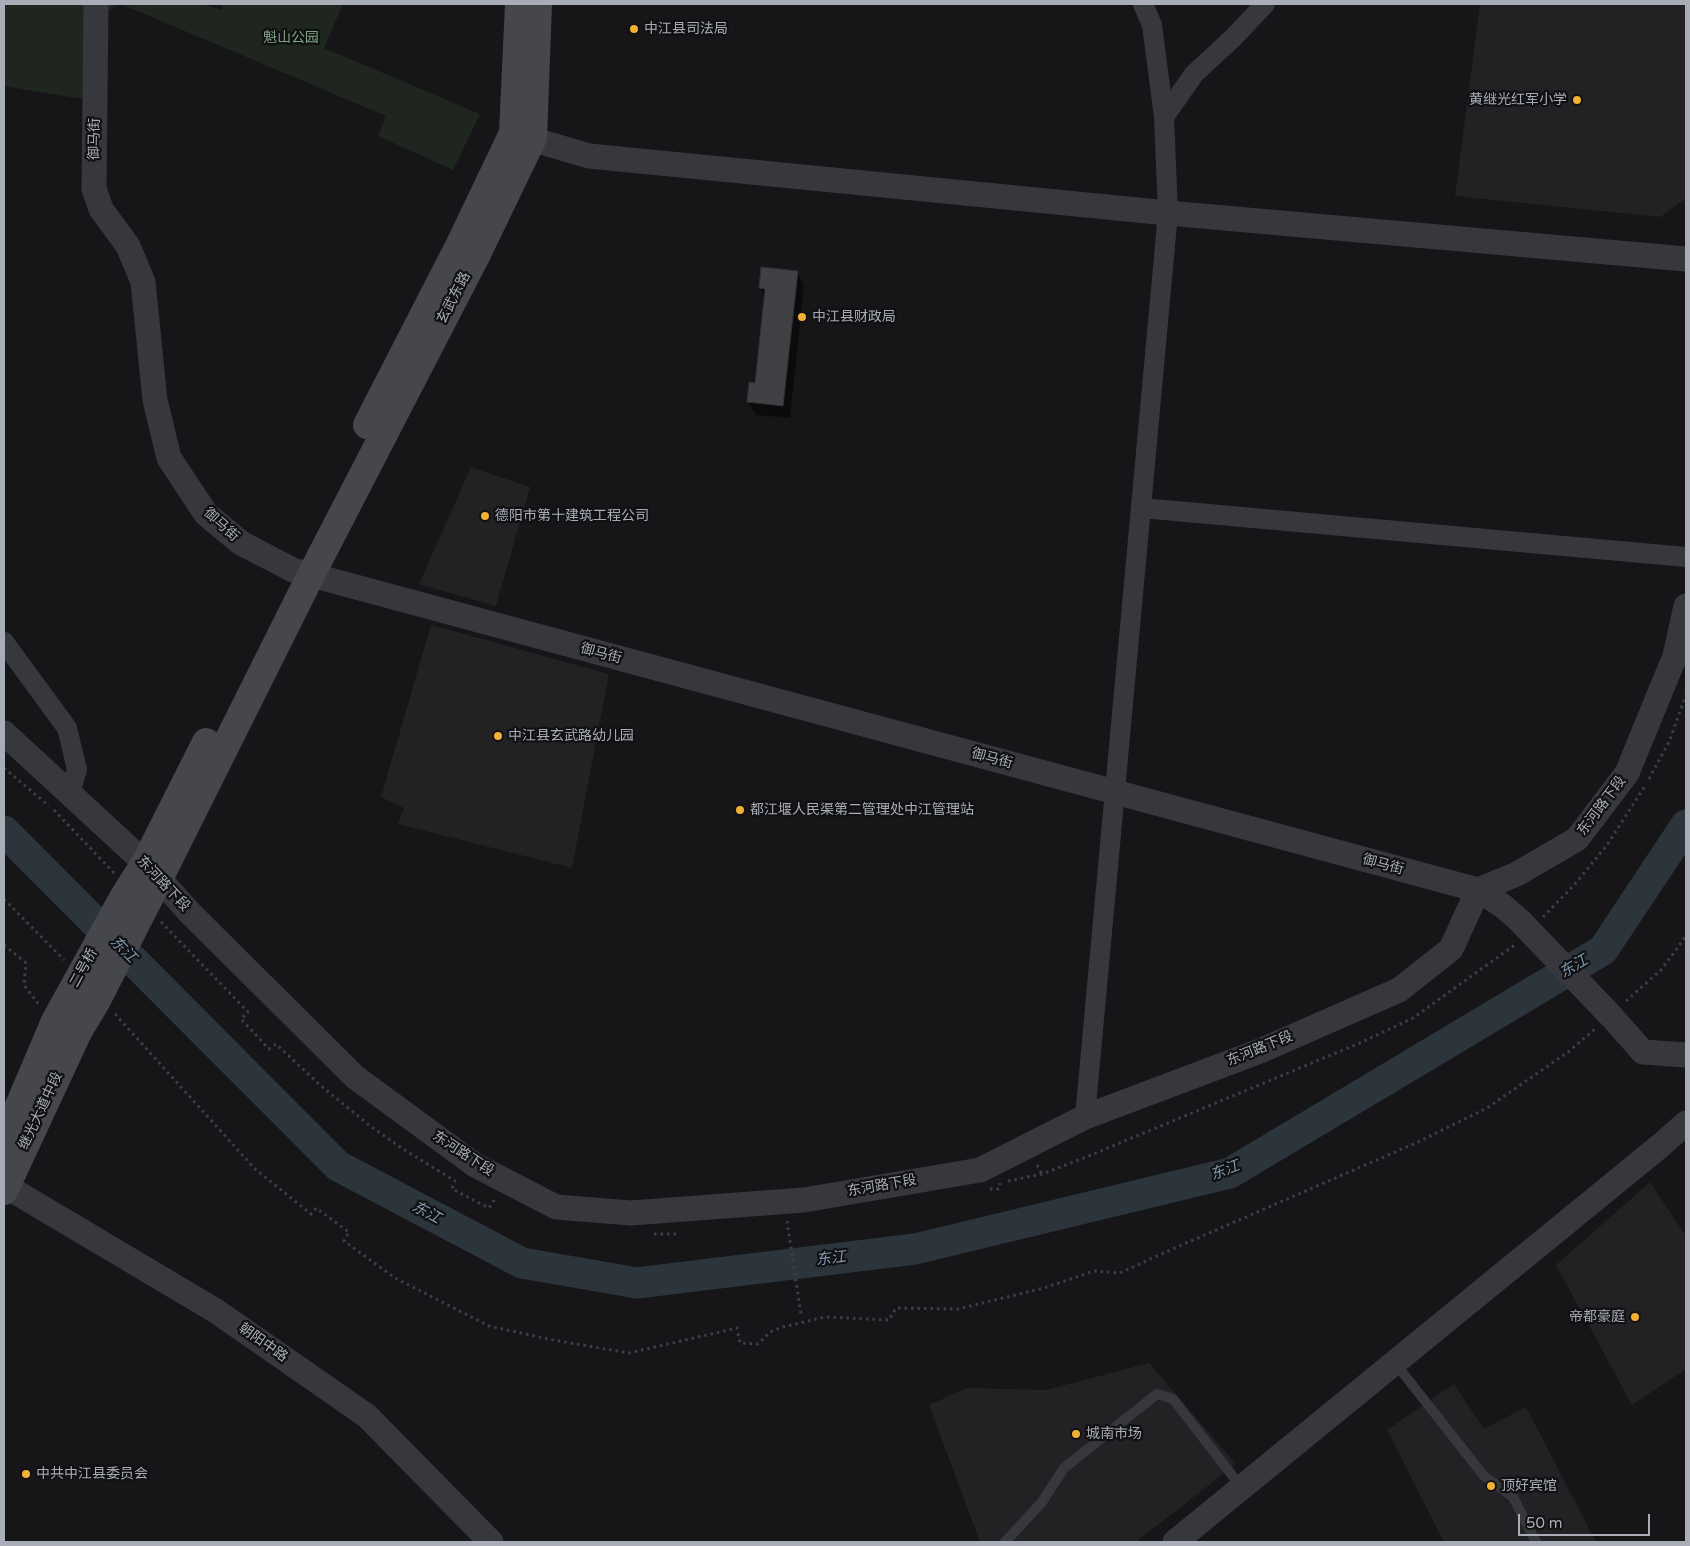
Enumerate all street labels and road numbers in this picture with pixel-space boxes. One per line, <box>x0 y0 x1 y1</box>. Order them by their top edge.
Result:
street label: 御马街 <box>86 118 104 160</box>
street label: 玄武东路 <box>434 269 474 327</box>
street label: 御马街 <box>200 505 242 545</box>
street label: 御马街 <box>579 640 623 668</box>
street label: 御马街 <box>970 745 1014 773</box>
street label: 东河路下段 <box>1574 773 1630 839</box>
street label: 御马街 <box>1361 851 1405 879</box>
street label: 东河路下段 <box>133 853 193 915</box>
street label: 二号桥 <box>66 946 102 990</box>
street label: 东河路下段 <box>1224 1028 1296 1070</box>
street label: 继光大道中段 <box>16 1069 66 1153</box>
street label: 东河路下段 <box>429 1128 497 1180</box>
street label: 东河路下段 <box>846 1172 918 1200</box>
street label: 朝阳中路 <box>235 1320 291 1366</box>

